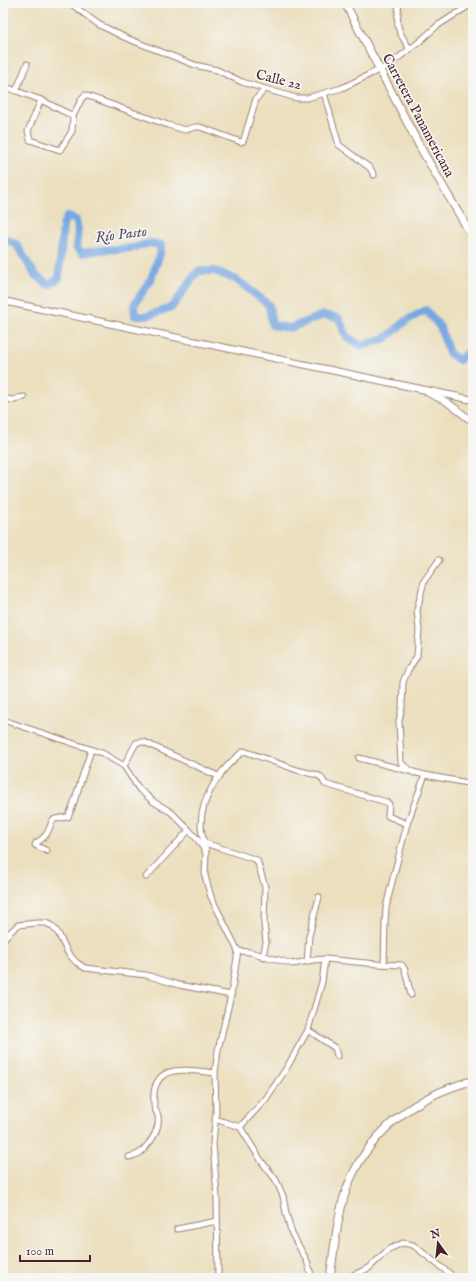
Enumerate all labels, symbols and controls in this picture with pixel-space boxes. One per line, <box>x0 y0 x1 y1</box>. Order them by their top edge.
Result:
street label: Carretera Panamericana <box>378 51 459 181</box>
street label: Calle 22 <box>254 66 304 94</box>
water label: Río Pasto <box>94 222 148 247</box>
north arrow <box>418 1223 458 1263</box>
text: N <box>428 1226 443 1243</box>
scale bar <box>20 1237 90 1263</box>
text: 100 m <box>26 1244 54 1259</box>

